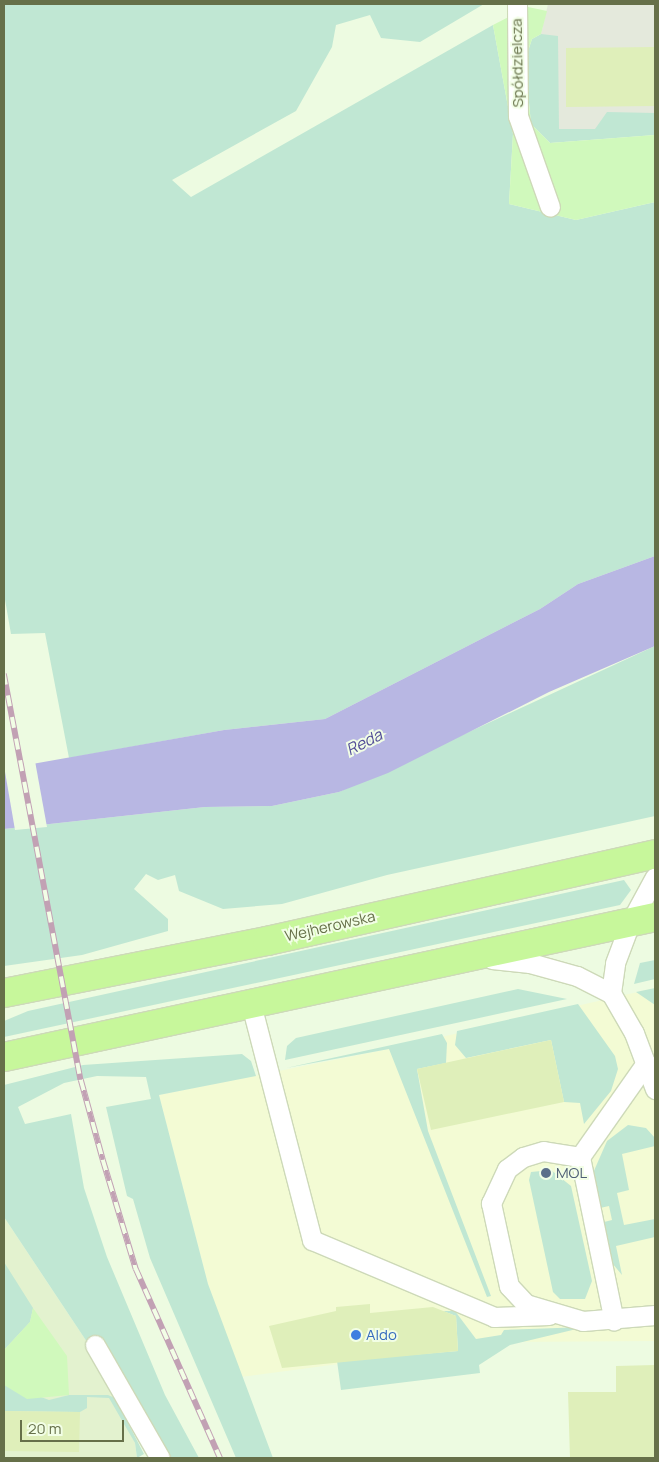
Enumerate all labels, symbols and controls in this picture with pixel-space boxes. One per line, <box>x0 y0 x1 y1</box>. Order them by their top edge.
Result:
street label: Spółdzielcza <box>507 18 527 108</box>
water label: Reda <box>343 725 385 759</box>
street label: Wejherowska <box>283 907 377 945</box>
place label: MOL <box>556 1164 587 1182</box>
marker: MOL <box>540 1167 552 1179</box>
place label: Aldo <box>366 1326 397 1344</box>
marker: Aldo <box>350 1329 362 1341</box>
scale bar <box>22 1410 126 1442</box>
text: 20 m <box>28 1418 61 1439</box>

